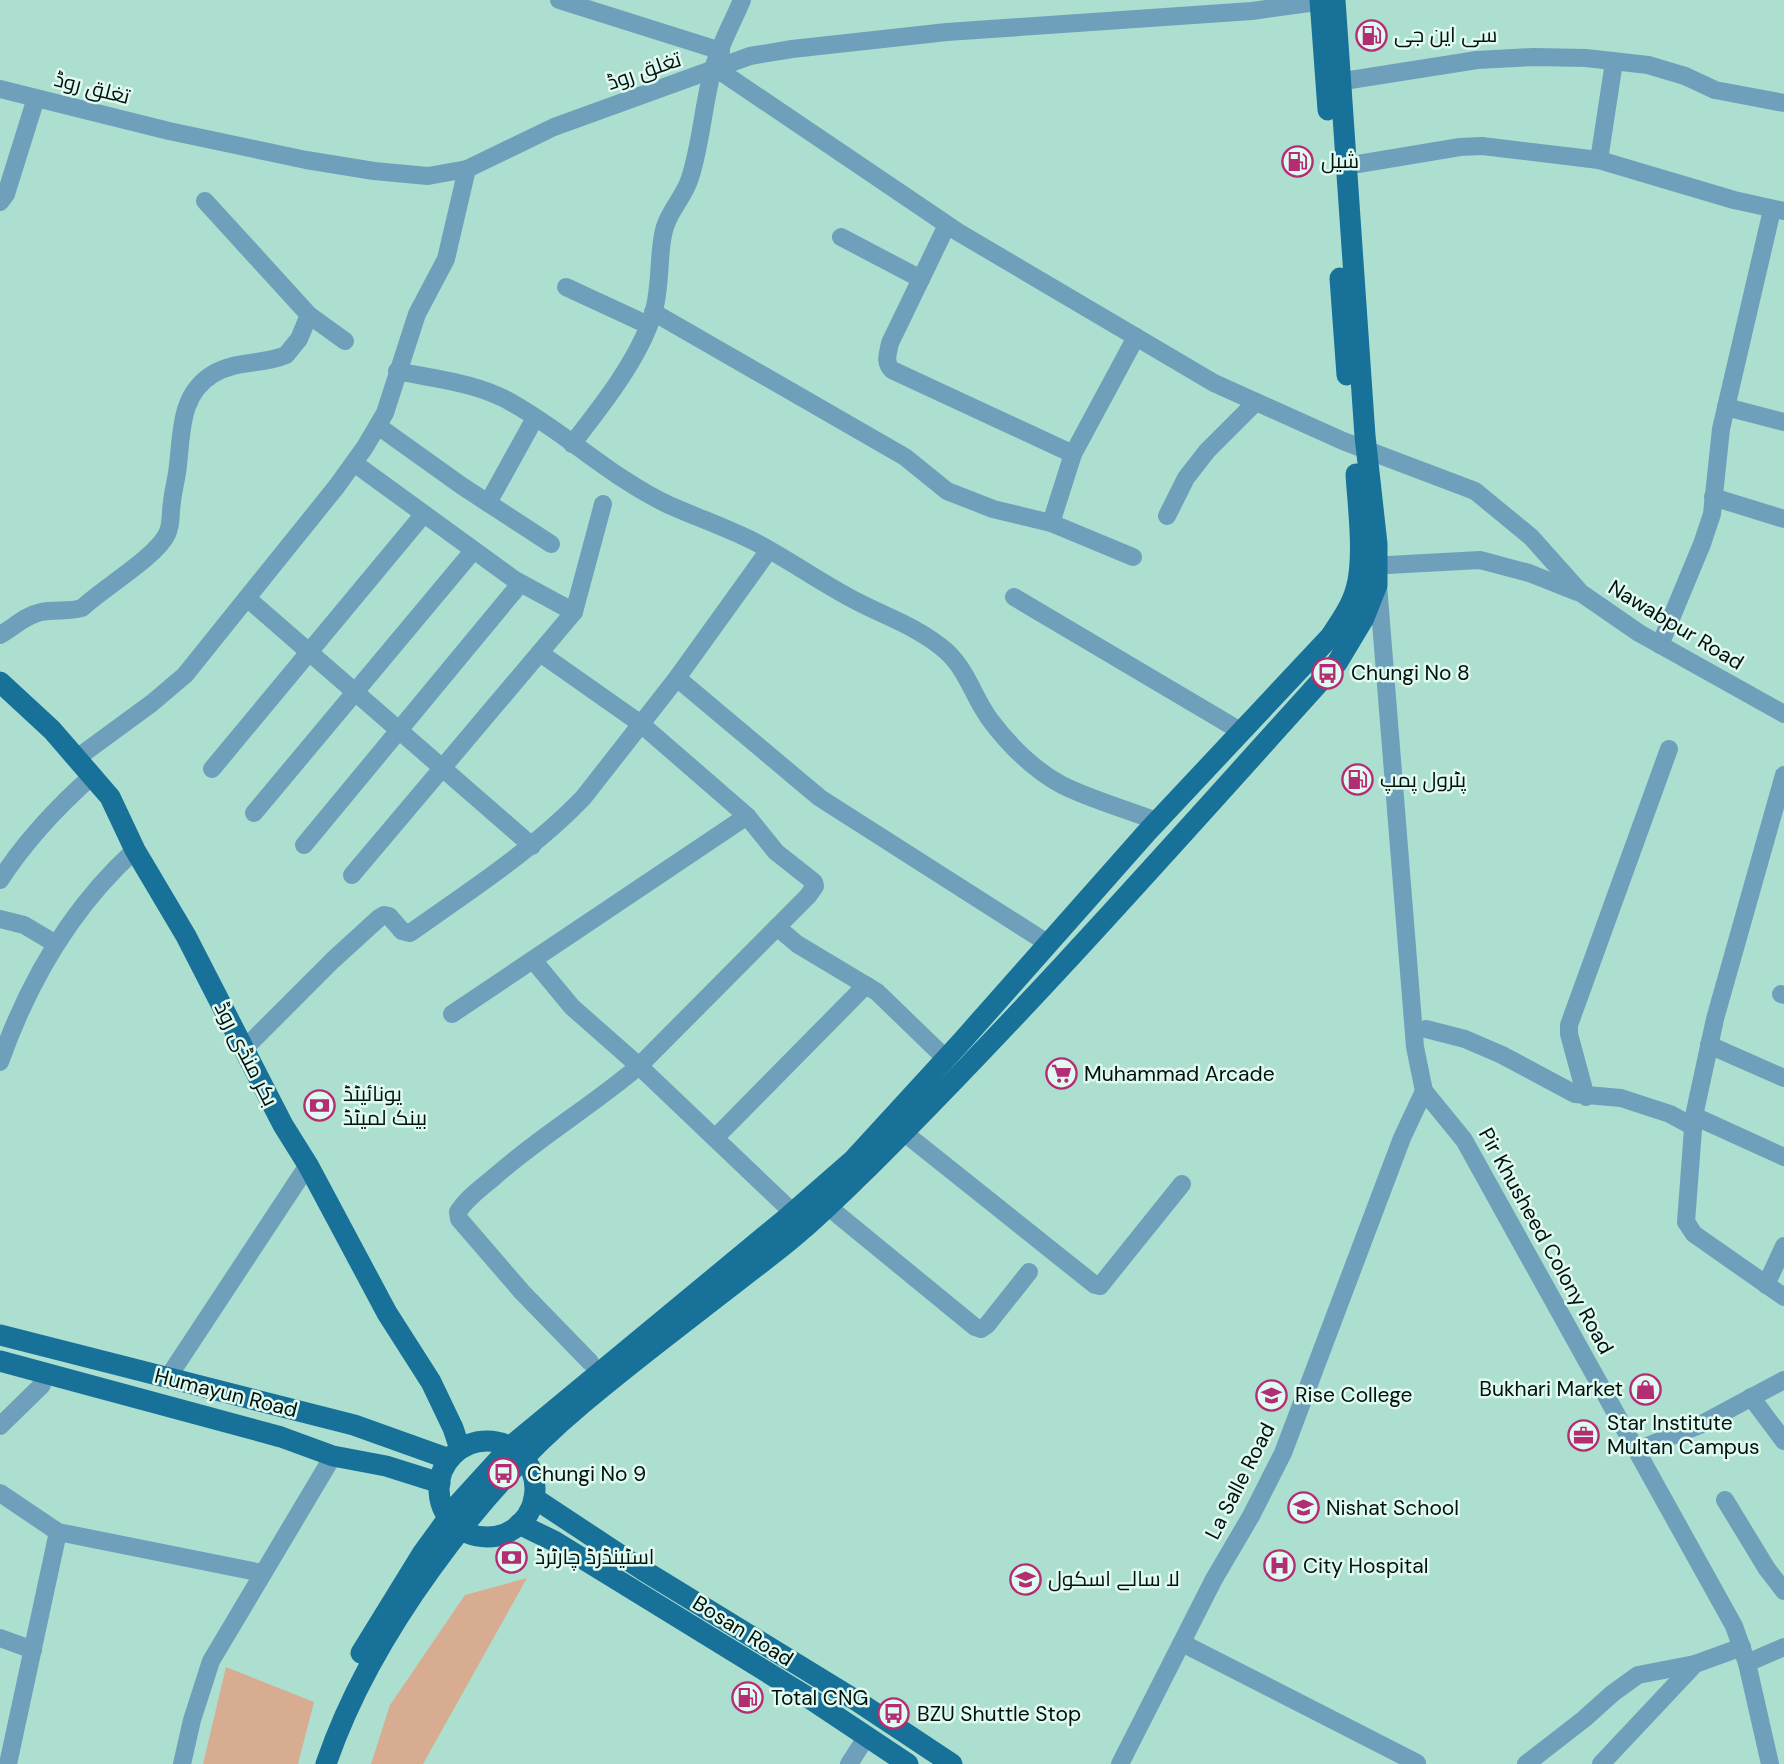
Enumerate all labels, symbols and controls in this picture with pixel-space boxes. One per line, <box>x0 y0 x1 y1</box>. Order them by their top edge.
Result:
fuel station icon: سی این جی <box>1354 18 1388 52</box>
place label: سی این جی <box>1394 21 1497 49</box>
street label: تغلق روڈ <box>603 45 685 97</box>
street label: تغلق روڈ <box>51 65 133 111</box>
fuel station icon: شیل <box>1281 144 1315 178</box>
place label: شیل <box>1321 147 1359 175</box>
street label: Nawabpur Road <box>1603 574 1749 676</box>
bus stop icon: Chungi No 8 <box>1311 656 1345 690</box>
place label: Chungi No 8 <box>1351 659 1470 687</box>
fuel station icon: پٹرول پمپ <box>1340 763 1374 797</box>
place label: پٹرول پمپ <box>1380 766 1466 794</box>
street label: بکر منڈی روڈ <box>208 997 284 1111</box>
supermarket icon: Muhammad Arcade <box>1044 1057 1078 1091</box>
place label: Muhammad Arcade <box>1084 1060 1275 1088</box>
place label: یونائیٹڈ بینک لمیٹڈ <box>343 1080 427 1132</box>
bank icon: یونائیٹڈ بینک لمیٹڈ <box>303 1089 337 1123</box>
street label: Pir Khusheed Colony Road <box>1472 1123 1620 1359</box>
street label: Humayun Road <box>152 1362 300 1424</box>
shop icon: Bukhari Market <box>1629 1372 1663 1406</box>
place label: Bukhari Market <box>1479 1375 1623 1403</box>
school or university icon: Rise College <box>1255 1378 1289 1412</box>
place label: Rise College <box>1295 1381 1413 1409</box>
place label: Star Institute Multan Campus <box>1607 1409 1760 1461</box>
street label: La Salle Road <box>1199 1418 1281 1544</box>
office icon: Star Institute Multan Campus <box>1567 1418 1601 1452</box>
bus stop icon: Chungi No 9 <box>487 1457 521 1491</box>
place label: Chungi No 9 <box>527 1460 646 1488</box>
school or university icon: Nishat School <box>1286 1491 1320 1525</box>
place label: Nishat School <box>1326 1494 1459 1522</box>
bank icon: اسٹینڈرڈ چارٹرڈ <box>495 1540 529 1574</box>
place label: اسٹینڈرڈ چارٹرڈ <box>535 1543 654 1571</box>
hospital icon: City Hospital <box>1263 1549 1297 1583</box>
place label: City Hospital <box>1303 1552 1428 1580</box>
school or university icon: لا سالے اسکول <box>1008 1562 1042 1596</box>
place label: لا سالے اسکول <box>1048 1565 1180 1593</box>
street label: Bosan Road <box>687 1589 799 1673</box>
fuel station icon: Total CNG <box>731 1681 765 1715</box>
place label: Total CNG <box>771 1684 868 1712</box>
bus stop icon: BZU Shuttle Stop <box>877 1697 911 1731</box>
place label: BZU Shuttle Stop <box>917 1700 1081 1728</box>

